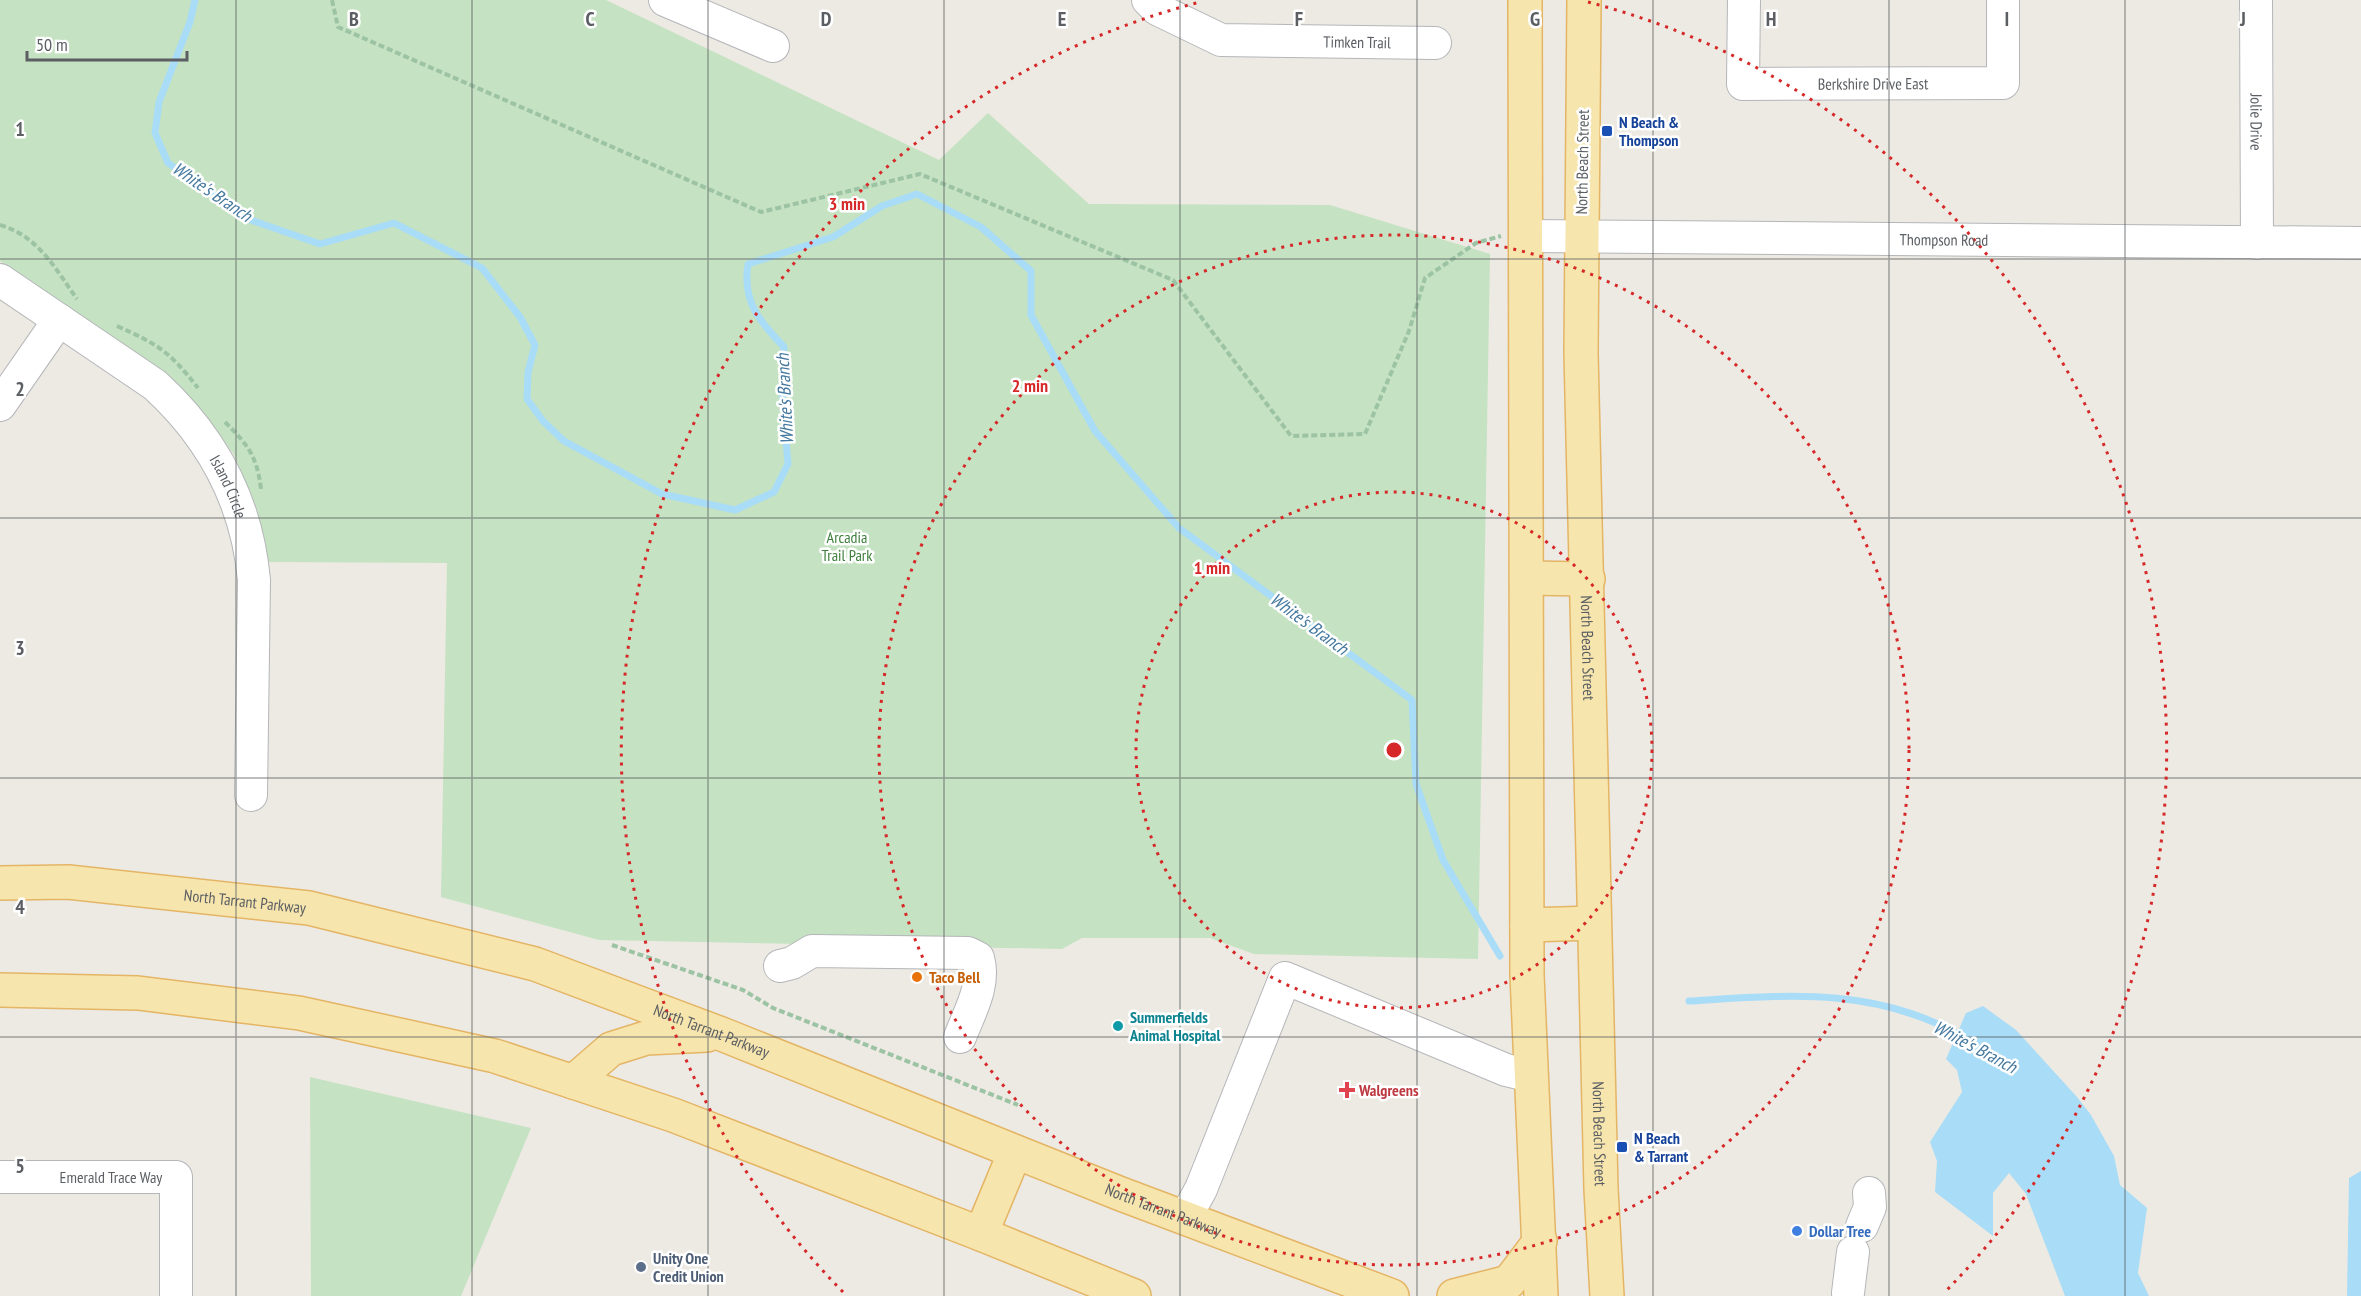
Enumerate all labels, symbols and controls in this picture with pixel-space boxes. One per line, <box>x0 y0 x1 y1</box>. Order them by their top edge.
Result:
text: B <box>349 6 359 32</box>
text: C <box>585 6 595 32</box>
text: D <box>821 6 832 32</box>
text: E <box>1058 6 1066 32</box>
text: F <box>1295 6 1303 32</box>
text: G <box>1530 6 1540 32</box>
text: H <box>1766 6 1776 32</box>
text: I <box>2005 6 2009 32</box>
text: J <box>2239 6 2246 32</box>
scale bar <box>27 24 188 62</box>
street label: Timken Trail <box>1323 31 1391 52</box>
text: 50 m <box>36 33 68 56</box>
street label: Berkshire Drive East <box>1818 73 1929 94</box>
street label: Jolie Drive <box>2246 92 2267 151</box>
street label: North Beach Street <box>1571 109 1593 215</box>
place label: N Beach & Thompson <box>1619 112 1679 150</box>
text: 1 <box>15 116 25 142</box>
marker: N Beach & Thompson <box>1600 124 1614 138</box>
water label: White's Branch <box>168 157 257 227</box>
text: 3 min <box>829 192 865 215</box>
street label: Thompson Road <box>1900 229 1988 250</box>
water label: White's Branch <box>771 352 798 445</box>
text: 2 min <box>1012 374 1048 397</box>
text: 2 <box>15 376 25 402</box>
street label: Island Circle <box>205 451 251 521</box>
park label: Arcadia Trail Park <box>822 527 873 565</box>
text: 1 min <box>1194 556 1230 579</box>
water label: White's Branch <box>1266 588 1354 660</box>
street label: North Beach Street <box>1577 595 1599 701</box>
text: 3 <box>15 635 25 661</box>
centre of rings <box>1384 740 1404 760</box>
street label: North Tarrant Parkway <box>183 885 307 918</box>
text: 4 <box>15 894 25 920</box>
place label: Taco Bell <box>929 967 980 987</box>
marker: Taco Bell <box>910 970 924 984</box>
street label: North Tarrant Parkway <box>651 999 772 1062</box>
place label: Summerfields Animal Hospital <box>1129 1007 1220 1045</box>
water label: White's Branch <box>1930 1015 2022 1079</box>
marker: Summerfields Animal Hospital <box>1111 1019 1125 1033</box>
place label: Walgreens <box>1358 1080 1419 1100</box>
street label: North Beach Street <box>1588 1081 1611 1187</box>
marker: Walgreens <box>1340 1083 1354 1097</box>
place label: N Beach & Tarrant <box>1634 1128 1689 1166</box>
marker: N Beach & Tarrant <box>1615 1140 1629 1154</box>
text: 5 <box>15 1153 25 1179</box>
street label: Emerald Trace Way <box>60 1167 162 1187</box>
street label: North Tarrant Parkway <box>1102 1179 1224 1241</box>
place label: Dollar Tree <box>1809 1221 1871 1241</box>
marker: Dollar Tree <box>1790 1224 1804 1238</box>
place label: Unity One Credit Union <box>653 1248 724 1286</box>
marker: Unity One Credit Union <box>634 1260 648 1274</box>

